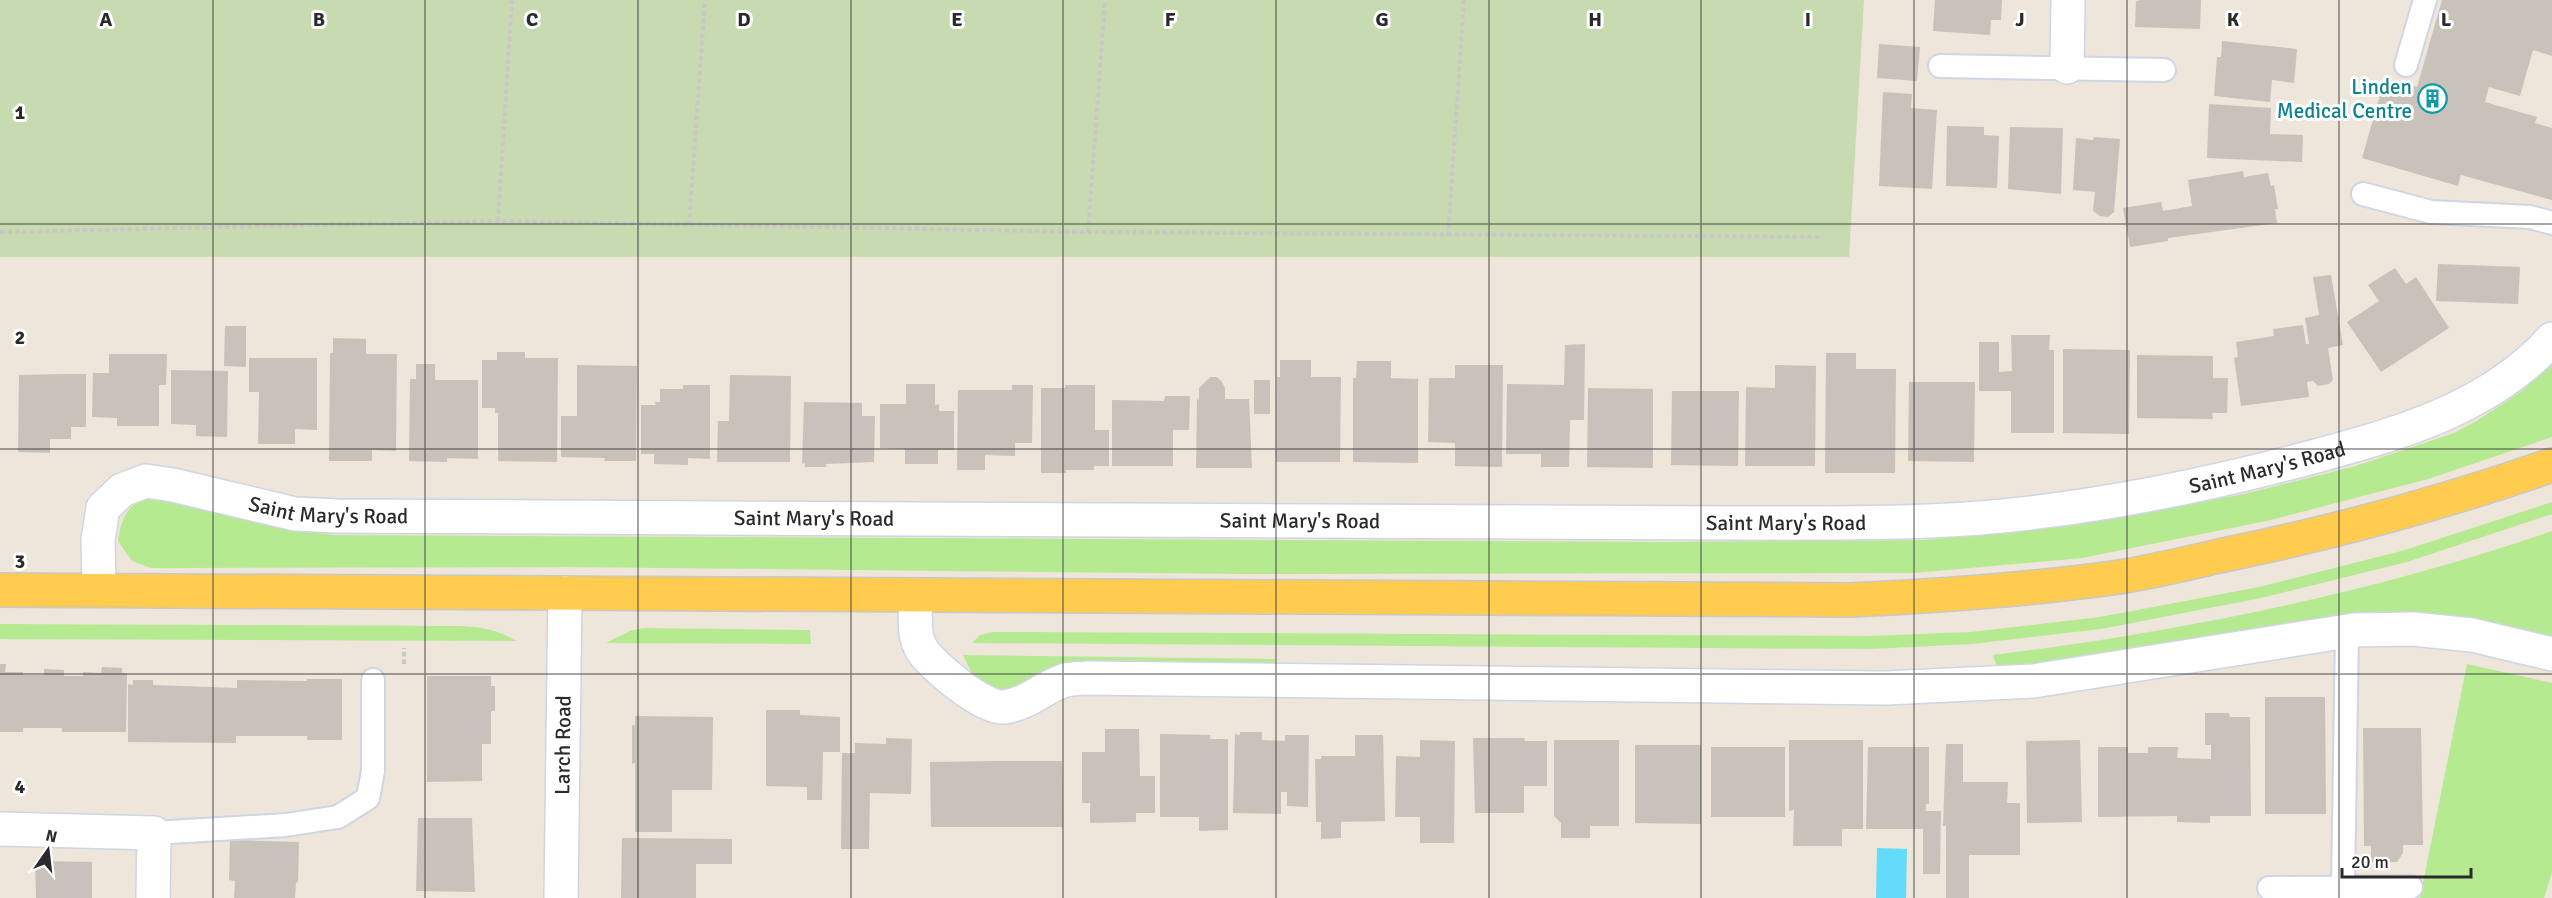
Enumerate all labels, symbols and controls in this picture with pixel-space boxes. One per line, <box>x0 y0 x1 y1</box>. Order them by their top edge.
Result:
text: A <box>100 7 113 32</box>
text: B <box>313 7 325 32</box>
text: C <box>526 7 538 32</box>
text: D <box>737 7 751 32</box>
text: E <box>951 7 963 32</box>
text: F <box>1165 7 1176 32</box>
text: G <box>1375 7 1389 32</box>
text: H <box>1588 7 1602 32</box>
text: I <box>1805 7 1811 32</box>
text: J <box>2015 7 2025 32</box>
text: K <box>2227 7 2240 32</box>
text: L <box>2441 7 2452 32</box>
place label: Linden Medical Centre <box>2277 74 2412 124</box>
building icon: Linden Medical Centre <box>2417 83 2449 115</box>
text: 1 <box>15 100 26 125</box>
text: 2 <box>15 325 25 350</box>
street label: Saint Mary's Road <box>2187 436 2348 499</box>
street label: Saint Mary's Road <box>246 490 408 529</box>
street label: Saint Mary's Road <box>734 505 894 532</box>
street label: Saint Mary's Road <box>1220 507 1380 534</box>
street label: Saint Mary's Road <box>1706 510 1866 536</box>
text: 3 <box>15 549 25 574</box>
street label: Larch Road <box>549 695 577 795</box>
text: 4 <box>15 774 26 799</box>
north arrow <box>18 820 78 880</box>
text: N <box>44 825 59 847</box>
scale bar <box>2342 841 2471 879</box>
text: 20 m <box>2351 851 2389 873</box>

